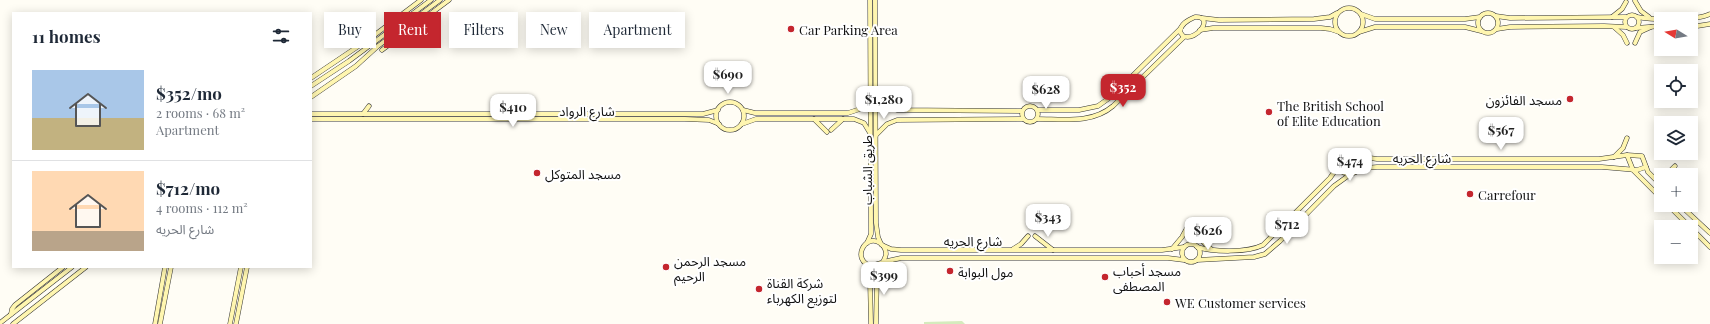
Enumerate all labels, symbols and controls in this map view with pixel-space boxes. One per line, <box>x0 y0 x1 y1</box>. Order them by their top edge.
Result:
chip: Buy <box>324 12 376 48</box>
chip: Rent <box>384 12 441 48</box>
chip: Filters <box>449 12 518 48</box>
chip: New <box>526 12 581 48</box>
chip: Apartment <box>589 12 685 48</box>
north arrow <box>1654 12 1698 56</box>
map controls <box>1654 12 1698 264</box>
place label: Car Parking Area <box>799 21 898 38</box>
marker: Car Parking Area <box>786 24 796 34</box>
text: 11 homes <box>32 25 101 47</box>
icon: filters <box>270 25 292 47</box>
pin: $690 <box>704 61 752 95</box>
button: locate <box>1654 64 1698 108</box>
text: $690 <box>713 65 743 82</box>
pin: $352 <box>1099 74 1147 108</box>
pin: $628 <box>1022 76 1070 110</box>
text: $352 <box>1110 78 1136 95</box>
text: $628 <box>1032 80 1060 97</box>
text: $352/mo <box>156 82 222 104</box>
icon: home <box>64 86 112 134</box>
pin: $1,280 <box>851 86 917 120</box>
text: $1,280 <box>865 90 903 107</box>
place label: مسجد الفائزون <box>1486 91 1562 109</box>
pin: $410 <box>489 94 537 128</box>
marker: مسجد الفائزون <box>1565 94 1575 104</box>
place label: The British School of Elite Education <box>1277 97 1384 129</box>
text: $410 <box>499 98 527 115</box>
street label: شارع الرواد <box>559 102 615 122</box>
text: 2 rooms · 68 m² <box>156 104 245 121</box>
marker: The British School of Elite Education <box>1264 107 1274 117</box>
button: layers <box>1654 116 1698 160</box>
pin: $567 <box>1477 117 1525 151</box>
text: Apartment <box>156 121 219 138</box>
text: $567 <box>1488 121 1514 138</box>
street label: طريق الشباب <box>858 135 876 205</box>
pin: $474 <box>1326 148 1374 182</box>
street label: شارع الحريه <box>1393 149 1451 169</box>
text: $474 <box>1337 152 1363 169</box>
place label: مسجد المتوكل <box>545 165 621 183</box>
marker: مسجد المتوكل <box>532 168 542 178</box>
button: + <box>1654 168 1698 212</box>
text: $712/mo <box>156 177 220 199</box>
place label: Carrefour <box>1478 186 1536 203</box>
icon: home <box>64 187 112 235</box>
marker: Carrefour <box>1465 189 1475 199</box>
text: 4 rooms · 112 m² <box>156 199 248 216</box>
pin: $343 <box>1024 204 1072 238</box>
text: $343 <box>1035 208 1061 225</box>
pin: $712 <box>1263 211 1311 245</box>
text: $712 <box>1274 215 1300 232</box>
pin: $626 <box>1184 217 1232 251</box>
text: شارع الحريه <box>156 220 214 237</box>
button: − <box>1654 220 1698 264</box>
text: $626 <box>1194 221 1222 238</box>
street label: شارع الحريه <box>944 232 1002 252</box>
place label: مسجد الرحمن الرحيم <box>674 252 746 287</box>
marker: مسجد الرحمن الرحيم <box>661 262 671 272</box>
pin: $399 <box>860 262 908 296</box>
place label: مسجد أحباب المصطفى <box>1113 262 1181 295</box>
place label: مول البوابة <box>958 263 1013 281</box>
text: $399 <box>870 266 898 283</box>
marker: مول البوابة <box>945 266 955 276</box>
marker: مسجد أحباب المصطفى <box>1100 272 1110 282</box>
place label: شركة القناة لتوزيع الكهرباء <box>767 274 837 309</box>
marker: شركة القناة لتوزيع الكهرباء <box>754 284 764 294</box>
place label: WE Customer services <box>1174 294 1306 311</box>
marker: WE Customer services <box>1162 297 1172 307</box>

